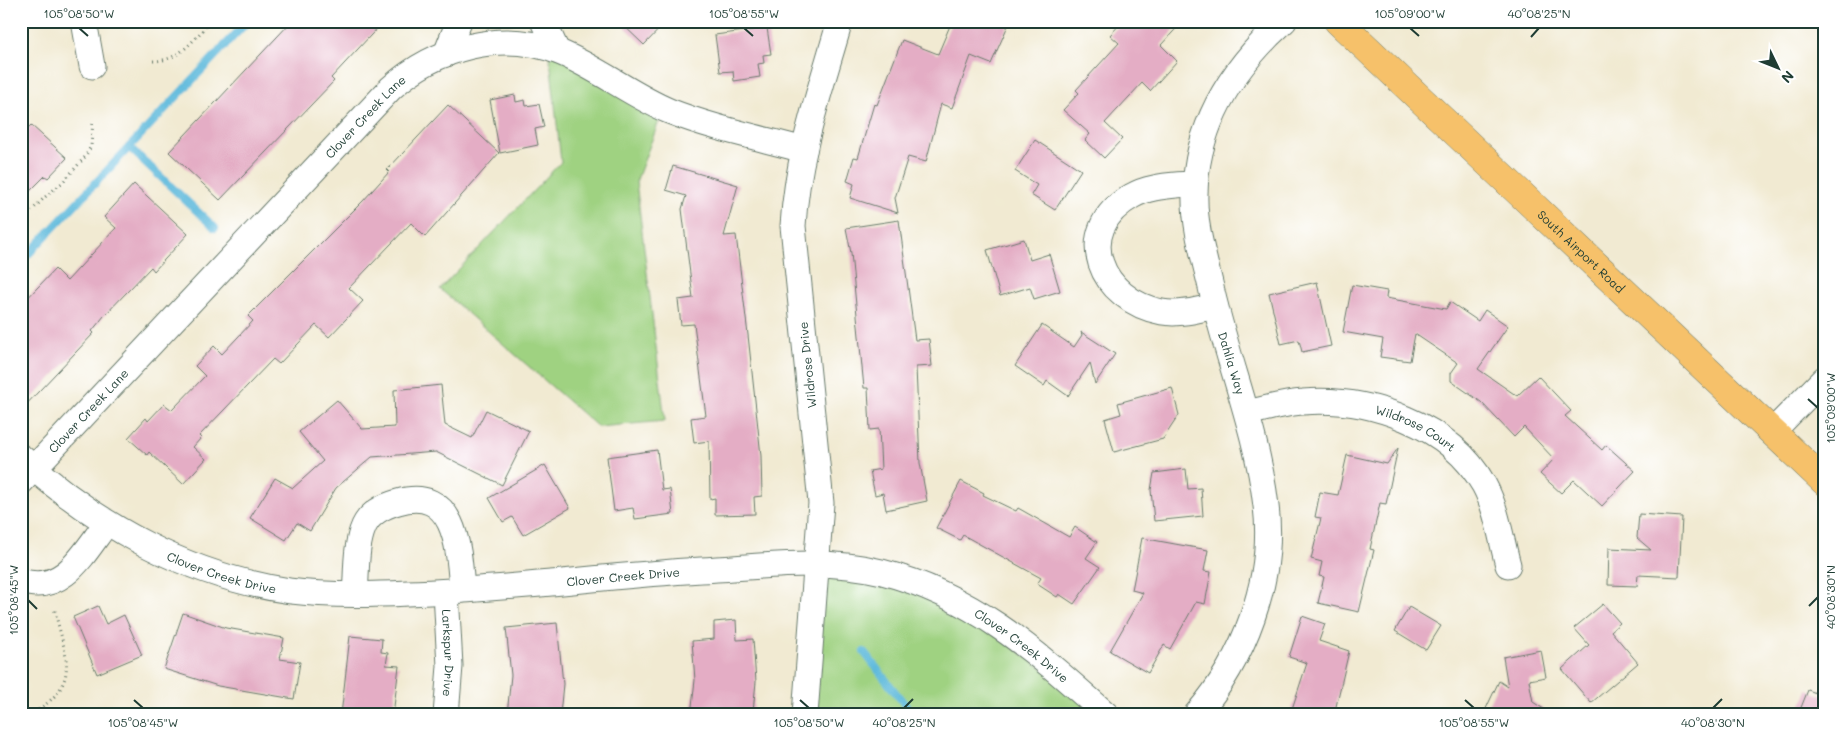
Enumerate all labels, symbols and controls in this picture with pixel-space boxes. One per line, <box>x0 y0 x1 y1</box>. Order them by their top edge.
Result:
text: 105°08'50"W <box>44 5 114 21</box>
text: 105°08'55"W <box>709 5 779 21</box>
text: 105°09'00"W <box>1374 5 1446 21</box>
text: 40°08'25"N <box>1507 5 1571 21</box>
north arrow <box>1752 42 1802 92</box>
text: N <box>1777 67 1798 88</box>
street label: Clover Creek Lane <box>321 71 409 162</box>
street label: South Airport Road <box>1534 206 1628 297</box>
street label: Wildrose Drive <box>795 321 819 409</box>
street label: Dahlia Way <box>1215 330 1249 396</box>
street label: Clover Creek Lane <box>45 365 132 456</box>
text: 105°09'00"W <box>1822 372 1838 444</box>
street label: Wildrose Court <box>1374 401 1459 455</box>
street label: Clover Creek Drive <box>165 548 278 597</box>
street label: Clover Creek Drive <box>566 563 681 589</box>
text: 105°08'45"W <box>5 565 21 635</box>
text: 40°08'30"N <box>1822 565 1838 629</box>
street label: Clover Creek Drive <box>972 605 1072 686</box>
street label: Larkspur Drive <box>439 609 458 697</box>
text: 105°08'45"W <box>108 714 178 730</box>
text: 105°08'50"W <box>774 714 844 730</box>
text: 40°08'25"N <box>872 714 936 730</box>
text: 105°08'55"W <box>1439 714 1509 730</box>
text: 40°08'30"N <box>1681 714 1745 730</box>

